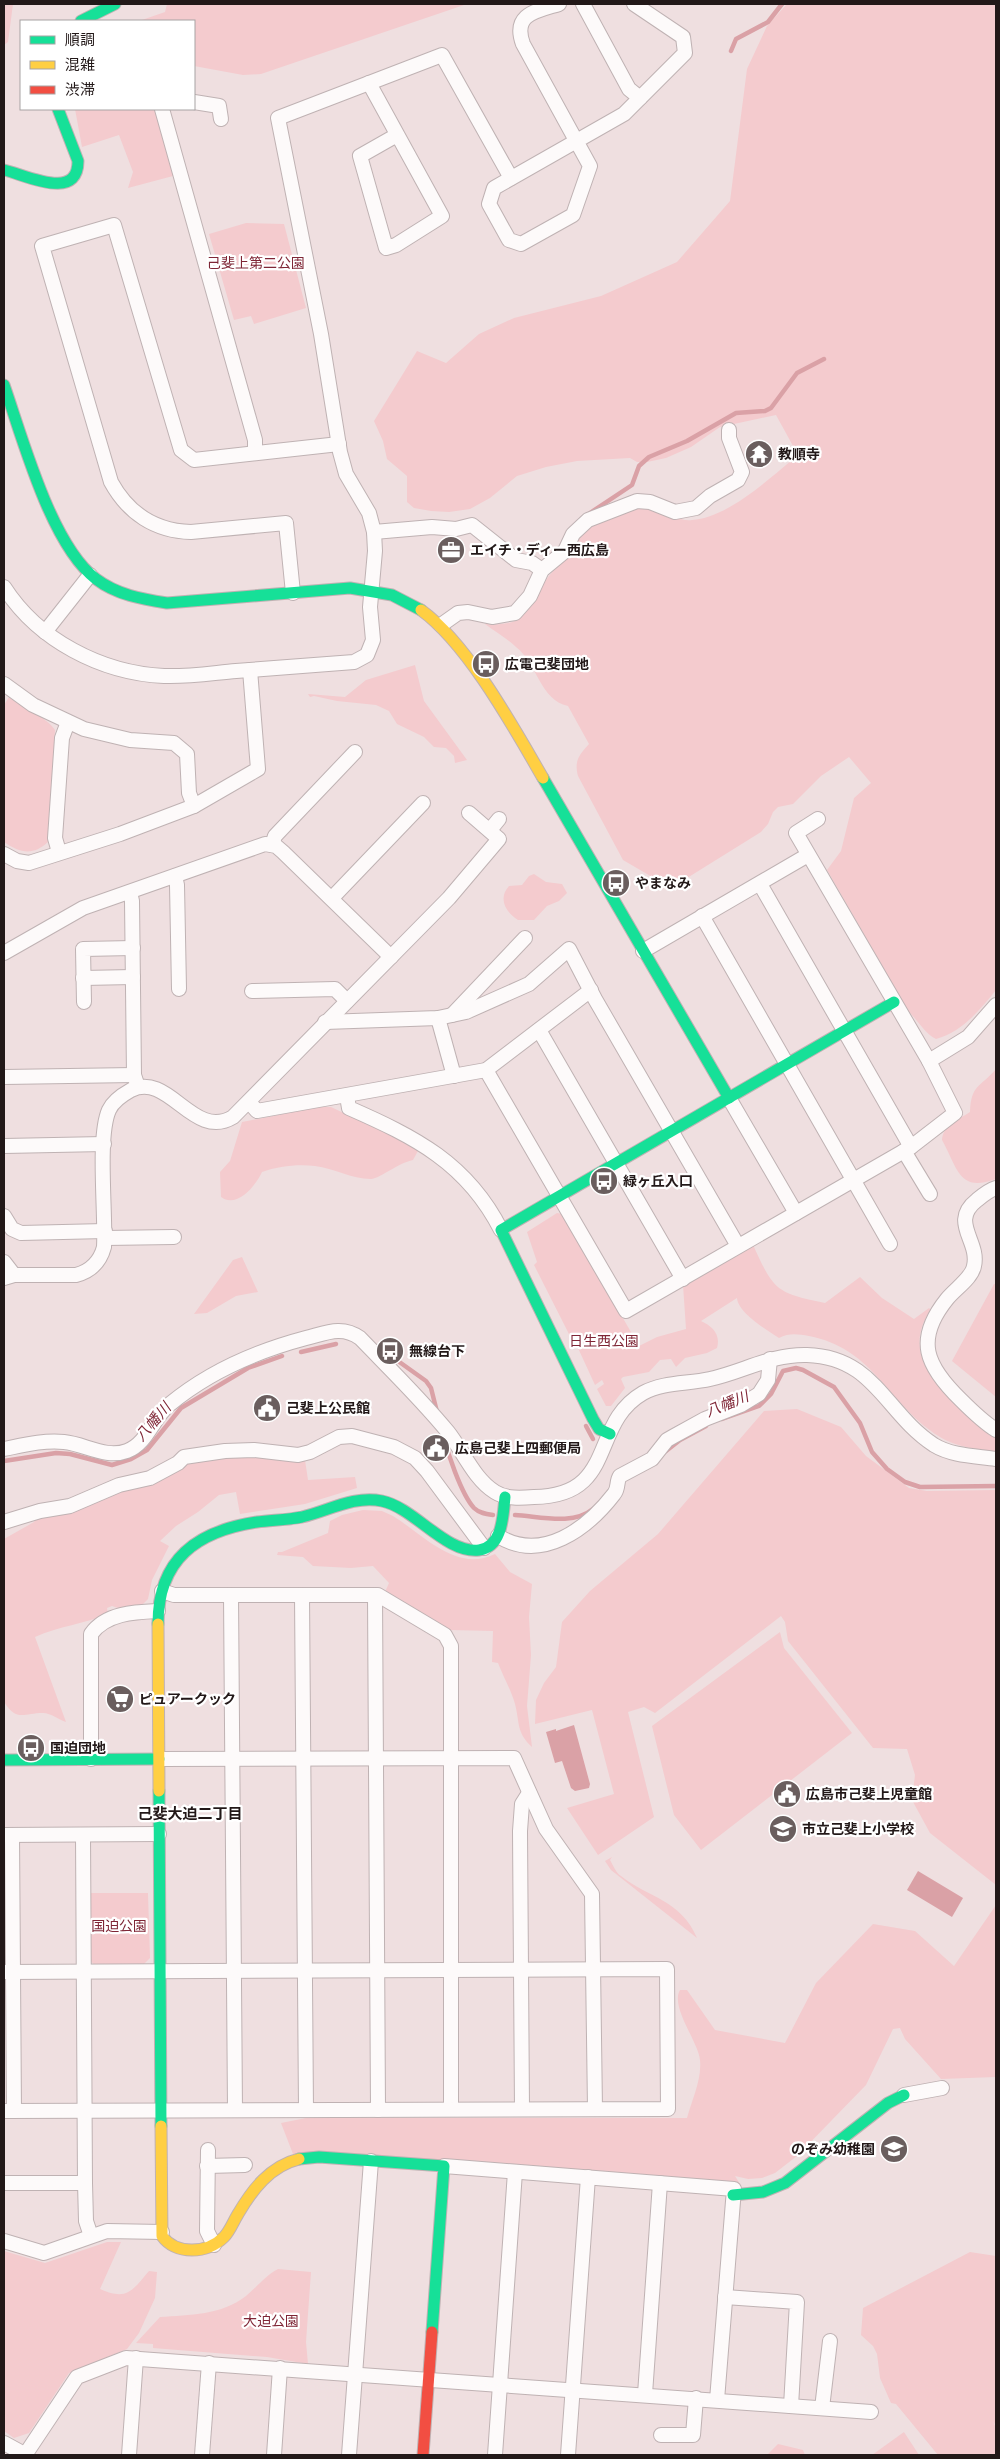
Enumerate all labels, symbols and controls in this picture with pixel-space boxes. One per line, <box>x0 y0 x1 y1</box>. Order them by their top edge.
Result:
legend <box>20 20 195 110</box>
text: 順調 <box>65 31 95 48</box>
text: 混雑 <box>65 56 95 73</box>
text: 渋滞 <box>65 81 95 98</box>
park label: 己斐上第二公園 <box>207 255 305 271</box>
temple icon: 教順寺 <box>744 439 774 469</box>
place label: 教順寺 <box>778 446 820 462</box>
office icon: エイチ・ディー西広島 <box>436 535 466 565</box>
place label: エイチ・ディー西広島 <box>470 542 609 558</box>
bus stop icon: 広電己斐団地 <box>471 649 501 679</box>
place label: 広電己斐団地 <box>505 656 589 672</box>
bus stop icon: やまなみ <box>601 868 631 898</box>
place label: やまなみ <box>635 875 691 891</box>
bus stop icon: 緑ヶ丘入口 <box>589 1166 619 1196</box>
place label: 緑ヶ丘入口 <box>623 1173 693 1189</box>
park label: 日生西公園 <box>569 1333 639 1349</box>
bus stop icon: 無線台下 <box>375 1336 405 1366</box>
place label: 無線台下 <box>409 1343 465 1359</box>
water label: 八幡川 <box>703 1386 753 1420</box>
public building icon: 己斐上公民館 <box>252 1393 282 1423</box>
water label: 八幡川 <box>131 1398 175 1444</box>
place label: 己斐上公民館 <box>286 1400 370 1416</box>
public building icon: 広島己斐上四郵便局 <box>421 1433 451 1463</box>
place label: 広島己斐上四郵便局 <box>455 1440 581 1456</box>
supermarket icon: ピュアークック <box>105 1684 135 1714</box>
place label: ピュアークック <box>139 1691 236 1707</box>
bus stop icon: 国迫団地 <box>16 1733 46 1763</box>
place label: 国迫団地 <box>50 1740 106 1756</box>
public building icon: 広島市己斐上児童館 <box>772 1779 802 1809</box>
place label: 広島市己斐上児童館 <box>806 1786 932 1802</box>
district label: 己斐大迫二丁目 <box>137 1805 243 1822</box>
school or university icon: 市立己斐上小学校 <box>768 1814 798 1844</box>
place label: 市立己斐上小学校 <box>802 1821 914 1837</box>
park label: 国迫公園 <box>91 1918 147 1934</box>
school or university icon: のぞみ幼稚園 <box>879 2134 909 2164</box>
place label: のぞみ幼稚園 <box>791 2141 875 2157</box>
park label: 大迫公園 <box>243 2313 299 2329</box>

